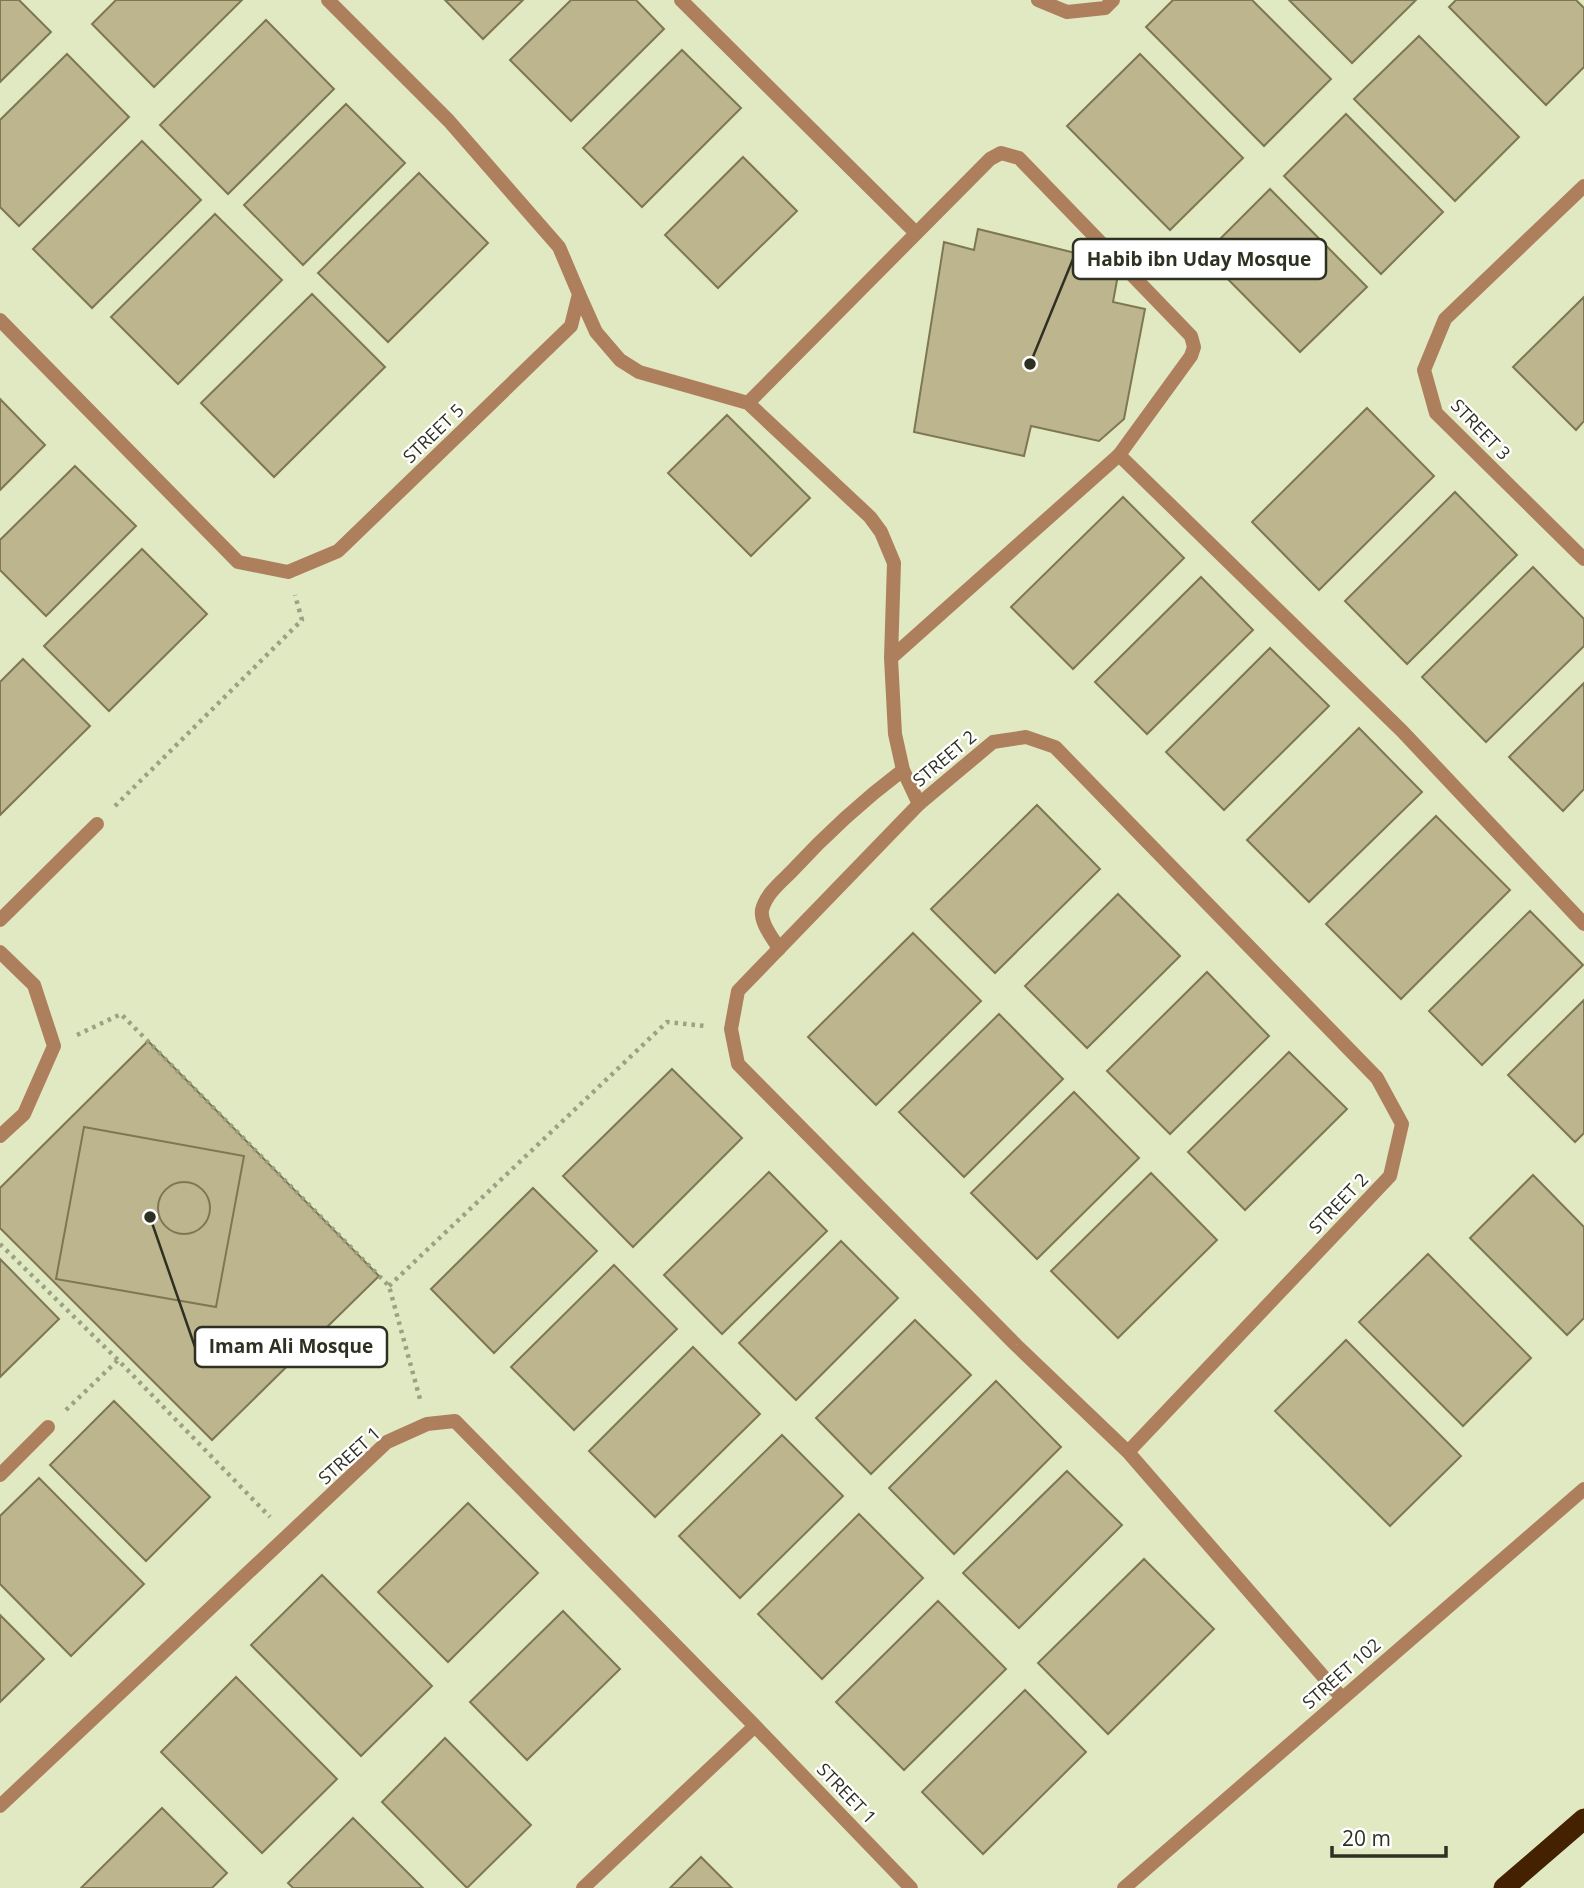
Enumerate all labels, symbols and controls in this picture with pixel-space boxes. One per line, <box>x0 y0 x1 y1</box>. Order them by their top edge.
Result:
callout: Habib ibn Uday Mosque <box>1073 239 1326 279</box>
text: Habib ibn Uday Mosque <box>1087 246 1311 272</box>
street label: STREET 3 <box>1446 393 1516 465</box>
street label: STREET 5 <box>397 398 469 468</box>
street label: STREET 2 <box>907 724 981 792</box>
street label: STREET 2 <box>1303 1167 1373 1239</box>
callout: Imam Ali Mosque <box>195 1327 387 1367</box>
text: Imam Ali Mosque <box>209 1333 373 1359</box>
street label: STREET 1 <box>313 1421 385 1489</box>
street label: STREET 102 <box>1297 1632 1385 1714</box>
street label: STREET 1 <box>812 1757 882 1829</box>
scale bar <box>1332 1814 1446 1858</box>
text: 20 m <box>1342 1824 1391 1852</box>

